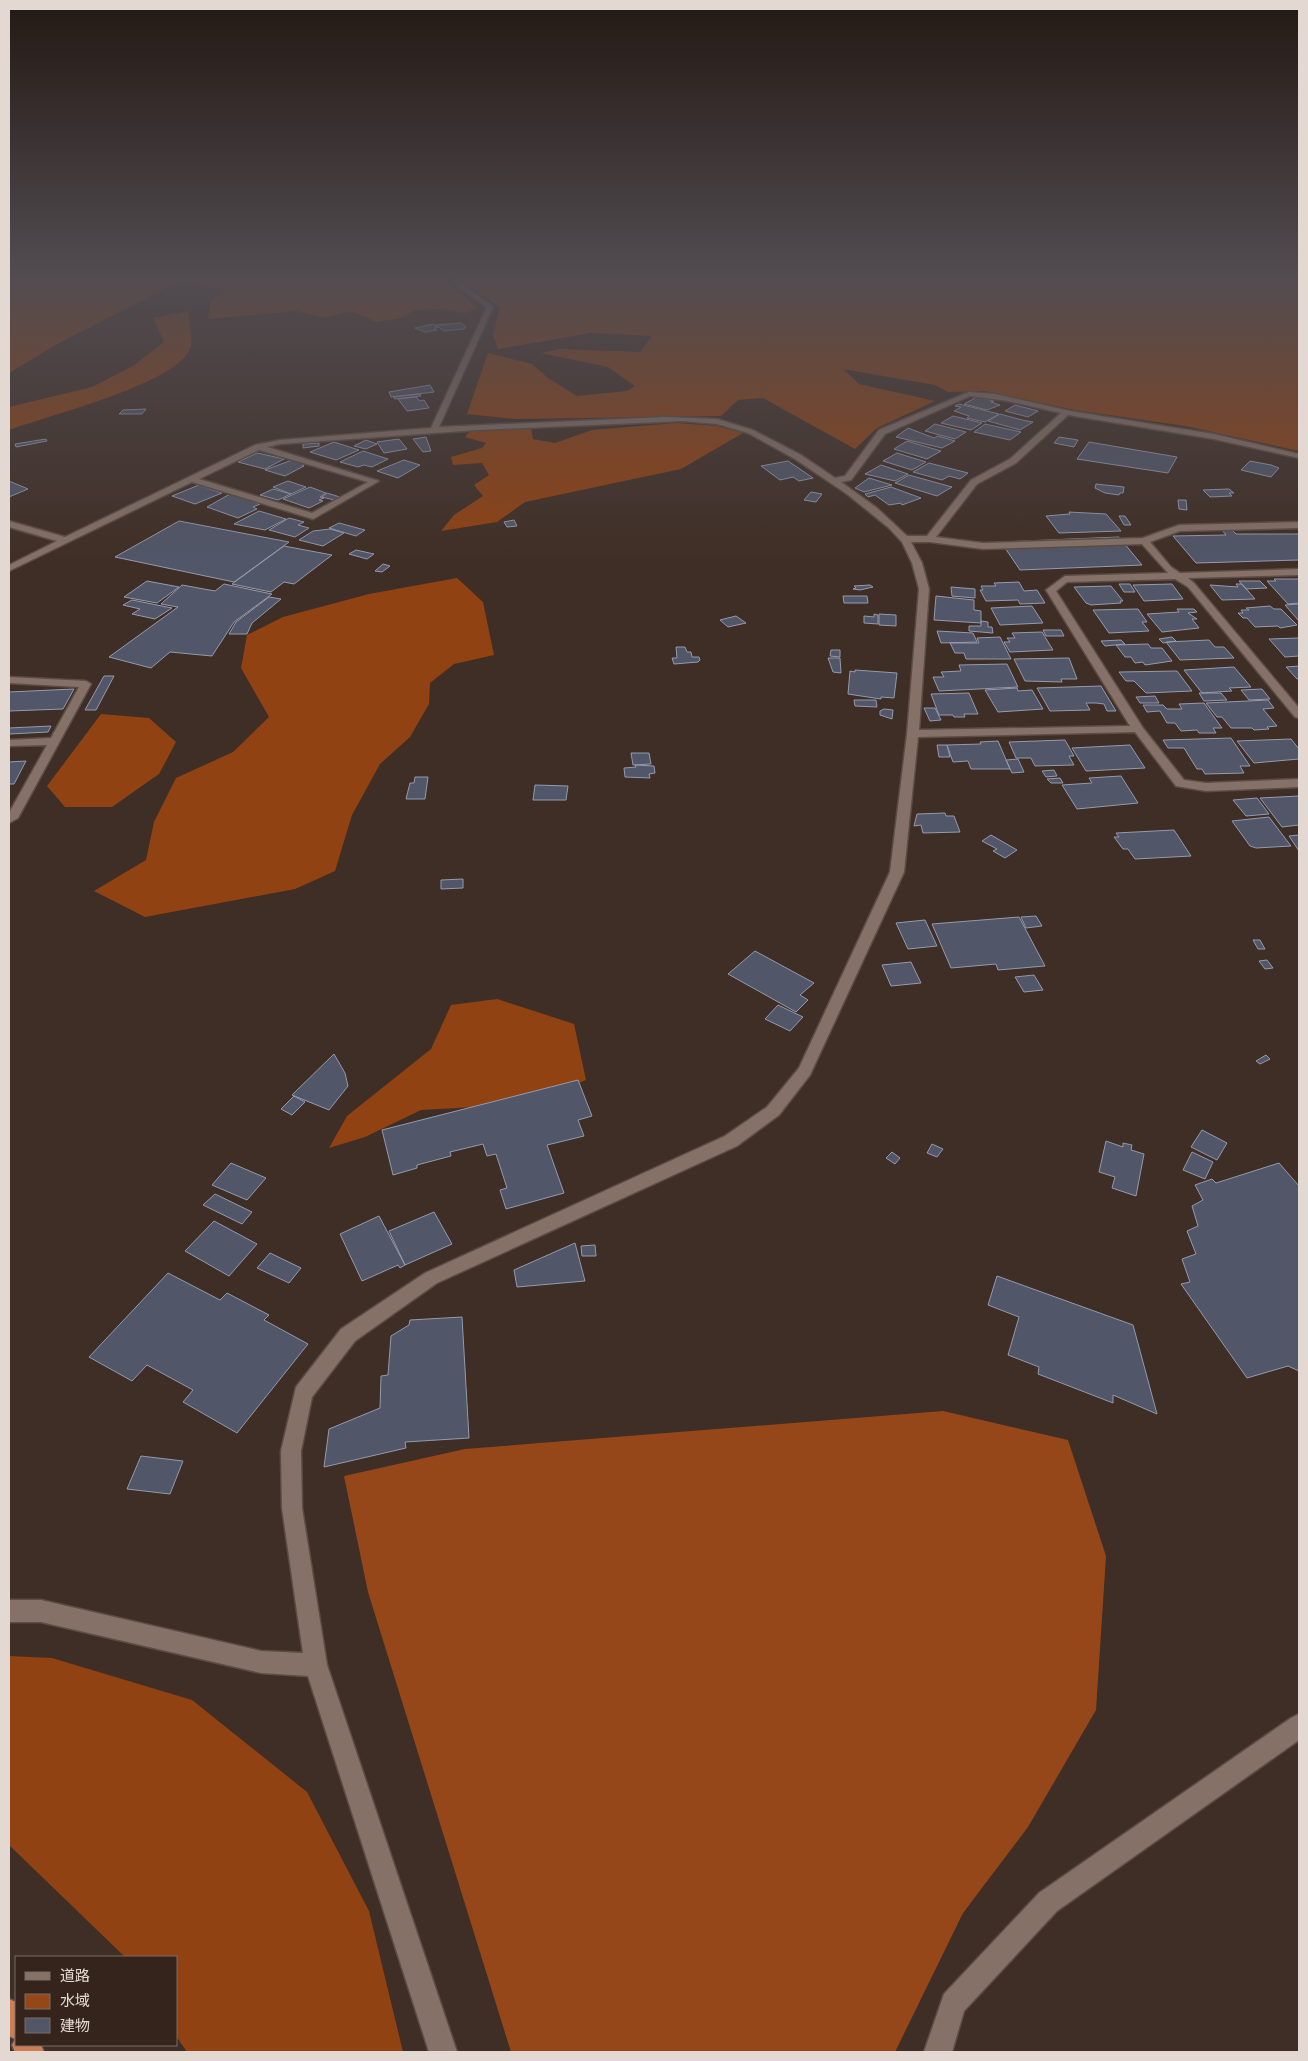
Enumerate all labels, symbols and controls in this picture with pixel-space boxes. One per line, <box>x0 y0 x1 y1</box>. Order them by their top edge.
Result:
legend <box>15 1956 178 2046</box>
text: 道路 <box>60 1965 90 1985</box>
text: 水域 <box>60 1990 90 2010</box>
text: 建物 <box>60 2015 90 2035</box>

